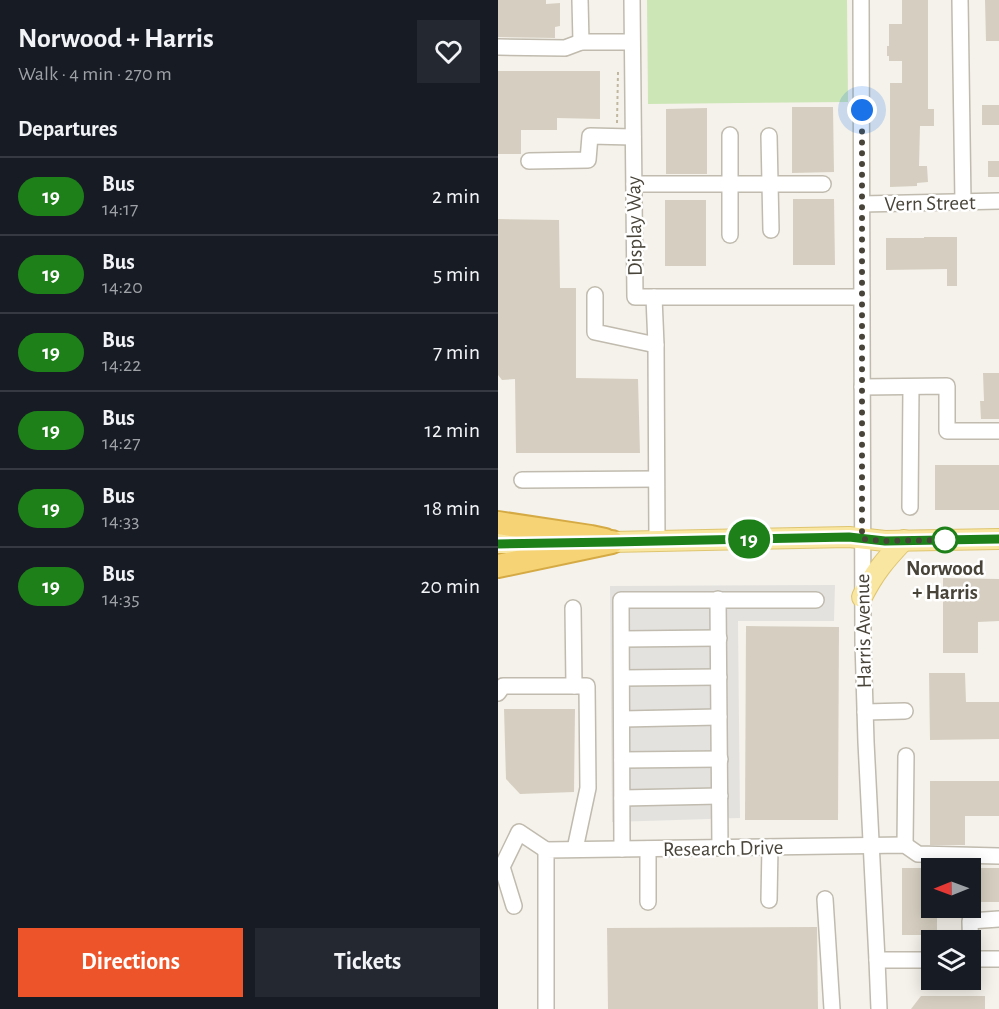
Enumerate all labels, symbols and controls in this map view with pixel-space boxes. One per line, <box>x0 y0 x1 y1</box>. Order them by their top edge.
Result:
button: heart <box>417 20 480 83</box>
text: Norwood + Harris <box>18 25 214 53</box>
text: Walk · 4 min · 270 m <box>18 64 172 84</box>
your location <box>847 95 877 125</box>
text: Departures <box>18 118 118 140</box>
text: Bus <box>102 173 135 195</box>
street label: Display Way <box>623 176 646 276</box>
text: 2 min <box>432 185 480 207</box>
text: 19 <box>42 186 60 207</box>
street label: Vern Street <box>884 192 976 215</box>
text: 14:17 <box>102 199 138 219</box>
text: Bus <box>102 251 135 273</box>
text: 5 min <box>433 263 480 285</box>
text: 19 <box>42 264 60 285</box>
text: 14:20 <box>102 277 143 297</box>
text: Bus <box>102 329 135 351</box>
text: 7 min <box>433 341 480 363</box>
text: 19 <box>42 342 60 363</box>
text: 14:22 <box>102 355 141 375</box>
text: Bus <box>102 407 135 429</box>
text: 12 min <box>425 419 480 441</box>
text: 19 <box>42 420 60 441</box>
text: 14:27 <box>102 433 141 453</box>
text: Bus <box>102 485 135 507</box>
text: 18 min <box>424 497 480 519</box>
text: 19 <box>42 498 60 519</box>
text: 14:33 <box>102 511 140 531</box>
line badge: 19 <box>722 520 776 558</box>
marker: Norwood + Harris <box>932 527 958 553</box>
text: 19 <box>740 529 758 550</box>
place label: Norwood + Harris <box>906 558 984 603</box>
text: Bus <box>102 563 135 585</box>
street label: Harris Avenue <box>852 574 875 688</box>
text: 20 min <box>420 575 480 597</box>
text: 19 <box>42 576 60 597</box>
text: 14:35 <box>102 589 140 609</box>
street label: Research Drive <box>663 837 783 860</box>
north arrow <box>921 858 981 918</box>
map controls <box>921 858 981 990</box>
button: Directions <box>18 928 243 997</box>
button: Tickets <box>255 928 480 997</box>
button: layers <box>921 930 981 990</box>

